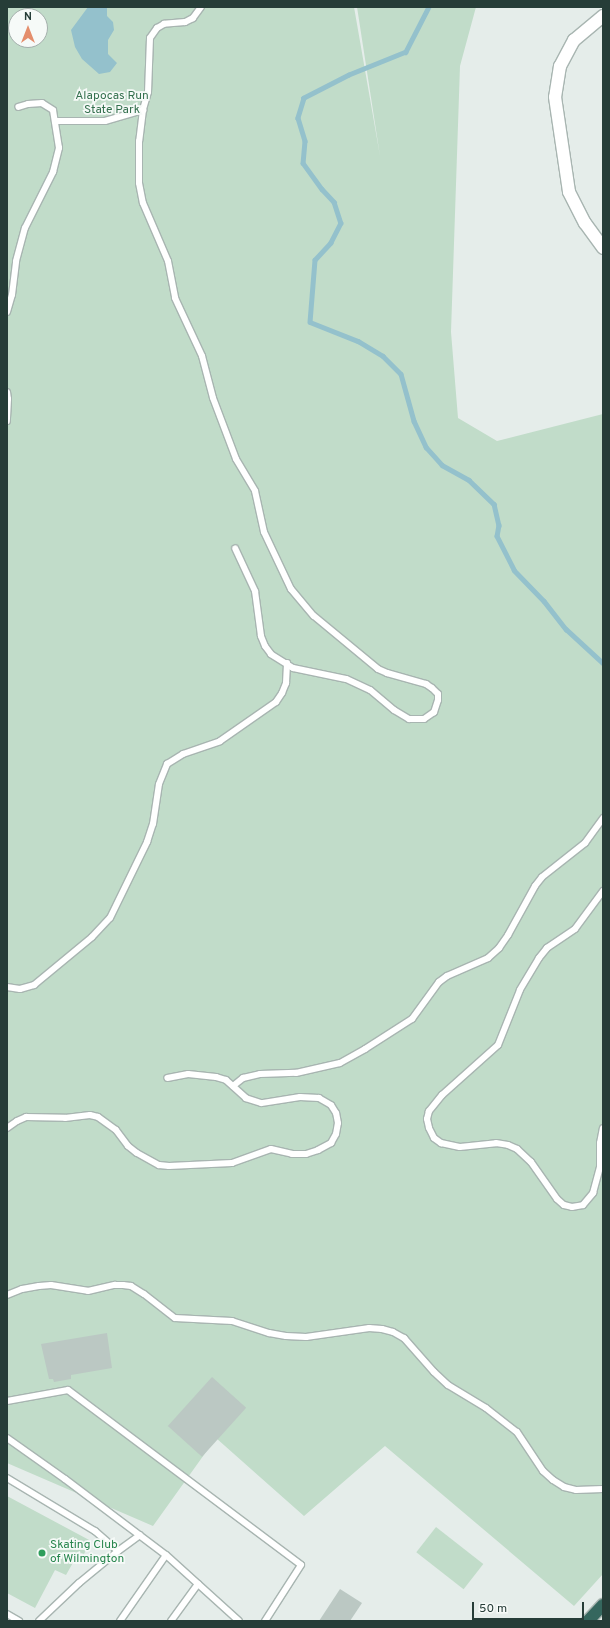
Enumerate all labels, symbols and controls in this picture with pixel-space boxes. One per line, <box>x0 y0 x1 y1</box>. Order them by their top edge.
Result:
north arrow <box>8 8 48 48</box>
text: N <box>24 10 32 24</box>
park label: Alapocas Run State Park <box>75 90 149 118</box>
place label: Skating Club of Wilmington <box>50 1539 124 1567</box>
marker: Skating Club of Wilmington <box>37 1548 47 1558</box>
scale bar <box>474 1594 586 1620</box>
text: 50 m <box>479 1601 507 1617</box>

